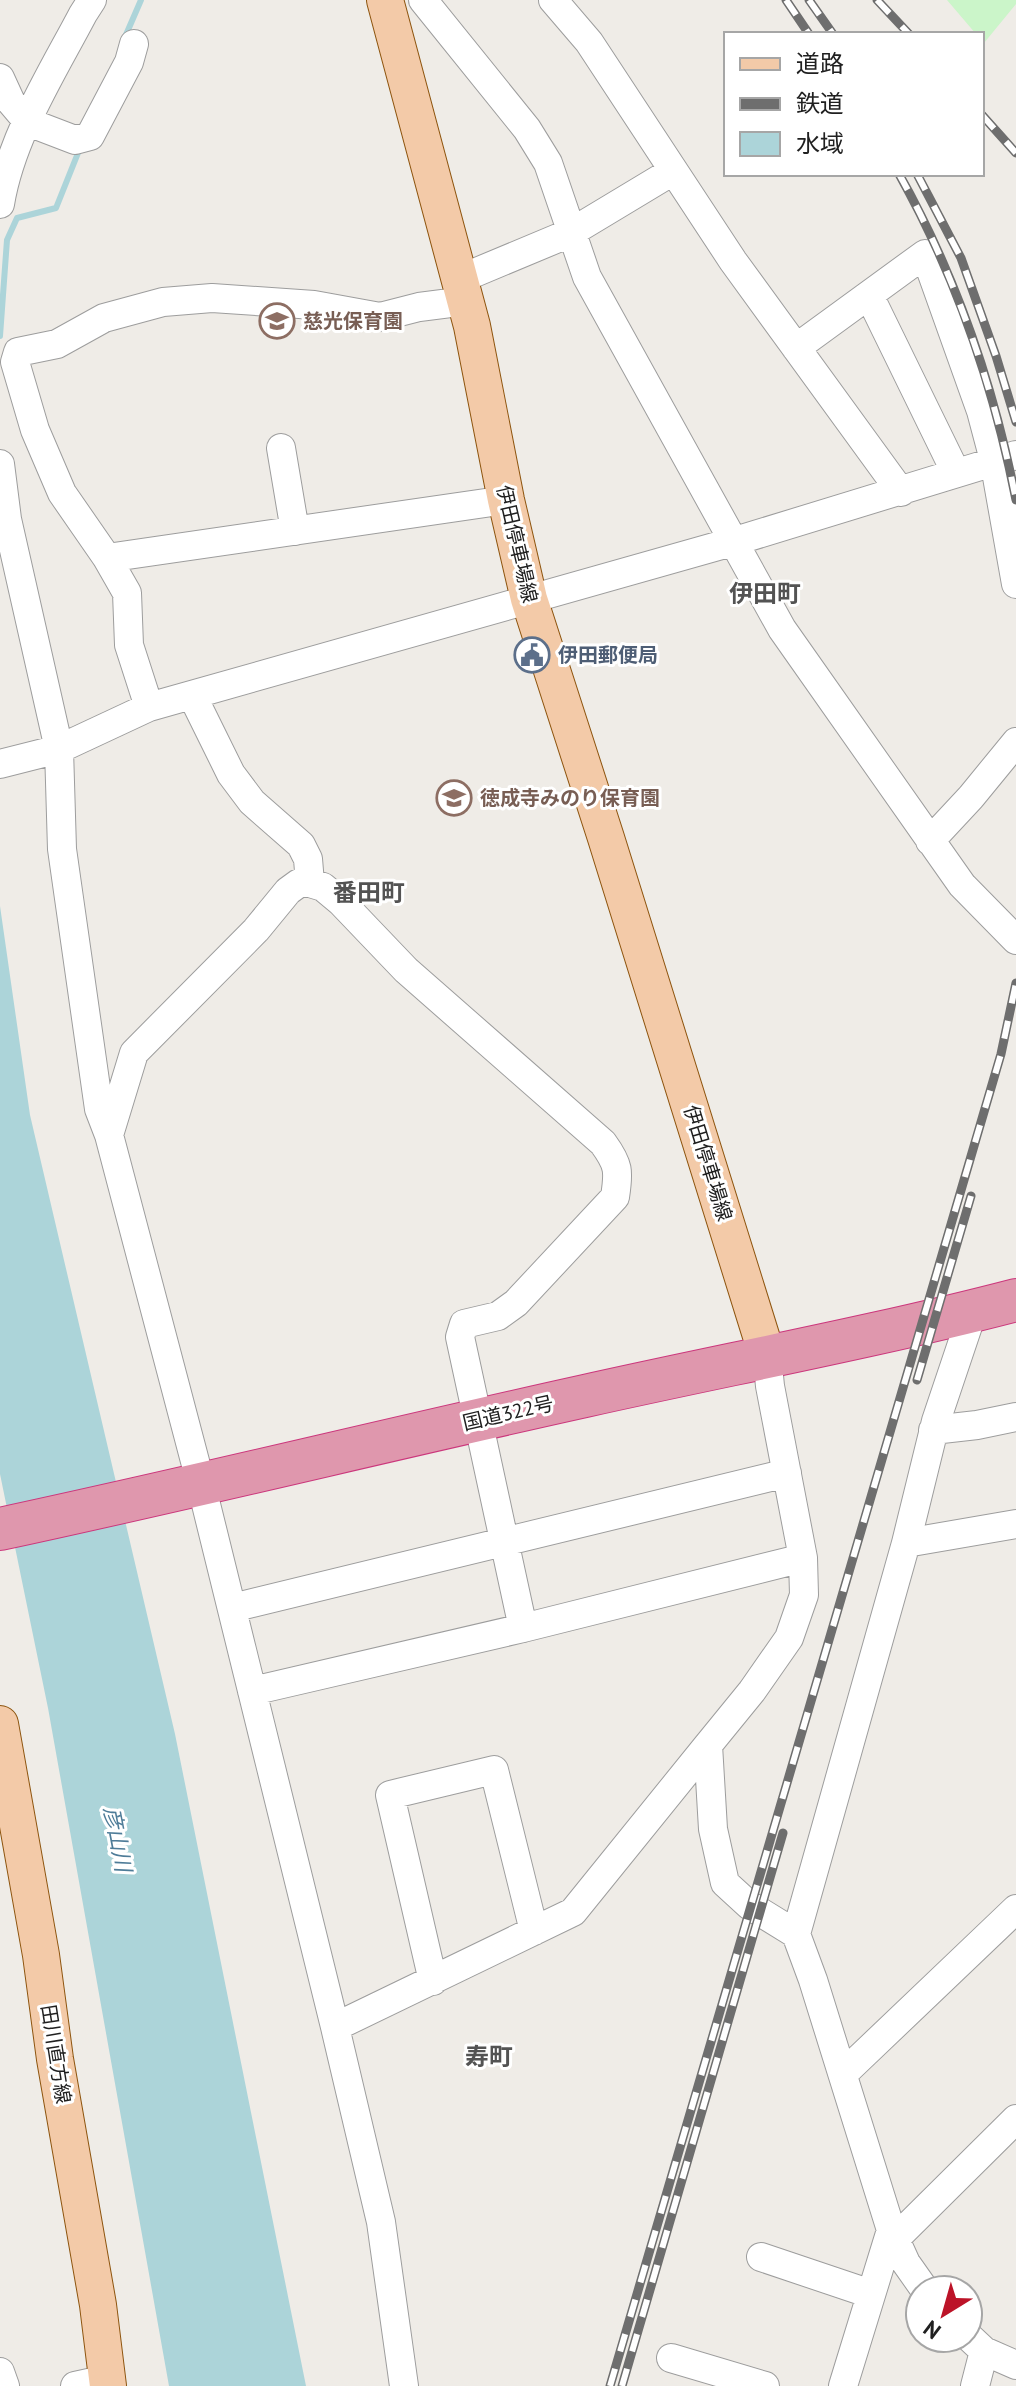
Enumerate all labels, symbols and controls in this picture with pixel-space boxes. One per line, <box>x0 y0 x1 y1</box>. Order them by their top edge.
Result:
legend <box>724 32 984 176</box>
text: 道路 <box>796 48 844 79</box>
text: 鉄道 <box>796 88 844 119</box>
text: 水域 <box>796 128 844 159</box>
school or university icon: 慈光保育園 <box>258 302 296 340</box>
place label: 慈光保育園 <box>303 308 403 334</box>
street label: 伊田停車場線 <box>491 483 543 605</box>
district label: 伊田町 <box>729 578 801 609</box>
public building icon: 伊田郵便局 <box>513 636 551 674</box>
place label: 伊田郵便局 <box>558 642 658 668</box>
school or university icon: 徳成寺みのり保育園 <box>435 779 473 817</box>
place label: 徳成寺みのり保育園 <box>480 785 660 811</box>
district label: 番田町 <box>333 877 405 908</box>
street label: 伊田停車場線 <box>678 1102 738 1224</box>
street label: 国道322号 <box>460 1390 556 1436</box>
water label: 彦山川 <box>98 1804 138 1876</box>
street label: 田川直方線 <box>35 2003 77 2105</box>
district label: 寿町 <box>465 2041 513 2072</box>
north arrow <box>904 2274 984 2354</box>
text: N <box>918 2314 946 2346</box>

